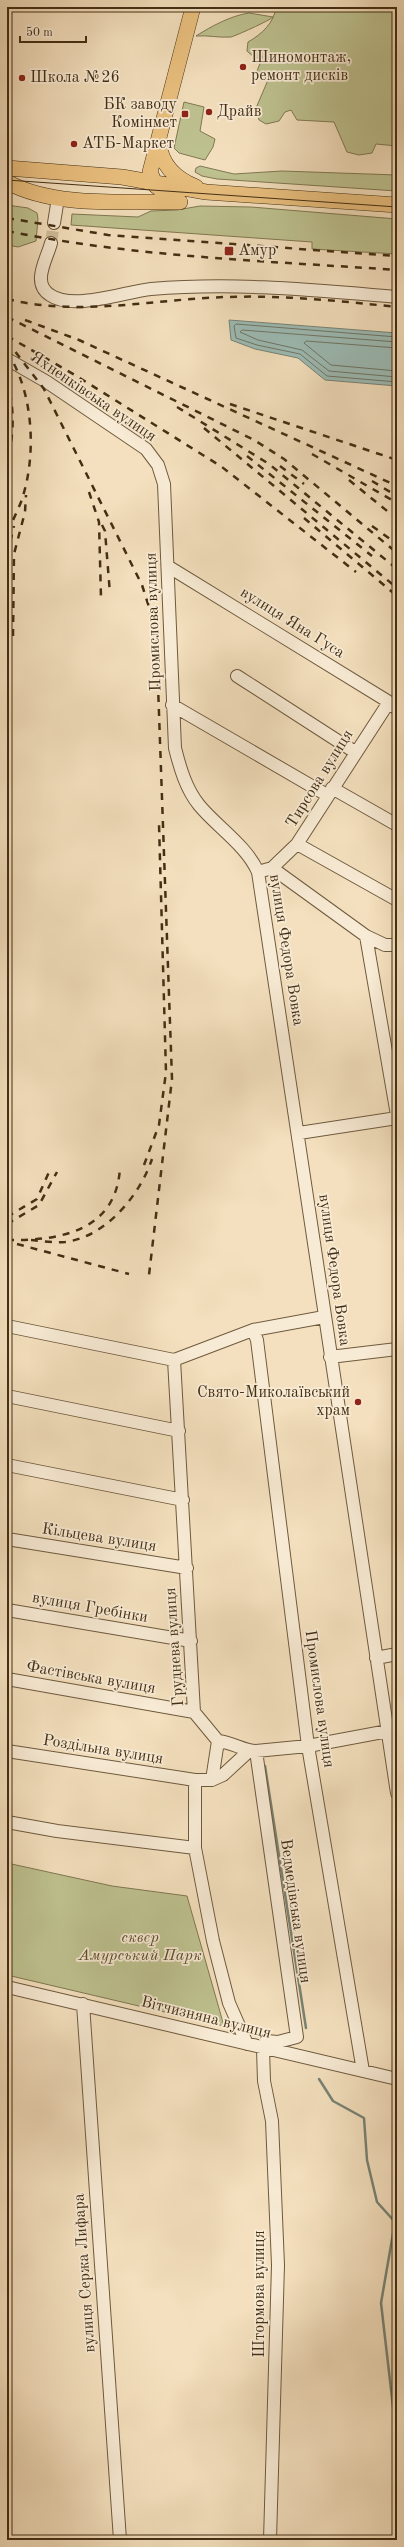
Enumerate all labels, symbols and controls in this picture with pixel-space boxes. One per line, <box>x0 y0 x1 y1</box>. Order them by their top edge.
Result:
scale bar <box>20 18 86 44</box>
text: 50 m <box>26 26 53 39</box>
place label: Шиномонтаж, ремонт дисків <box>251 50 351 84</box>
marker: Шиномонтаж, ремонт дисків <box>238 62 248 72</box>
place label: Школа №26 <box>30 70 120 86</box>
marker: Школа №26 <box>17 73 27 83</box>
place label: БК заводу Комінмет <box>103 97 178 131</box>
place label: Драйв <box>217 104 261 120</box>
marker: Драйв <box>204 107 214 117</box>
marker: БК заводу Комінмет <box>180 109 190 119</box>
place label: АТБ-Маркет <box>82 136 174 152</box>
marker: АТБ-Маркет <box>69 139 79 149</box>
place label: Амур <box>238 243 276 259</box>
marker: Амур <box>223 245 235 257</box>
street label: Яхненківська вулиця <box>27 349 159 445</box>
street label: Промислова вулиця <box>144 552 164 692</box>
street label: вулиця Яна Гуса <box>237 585 347 662</box>
street label: Тирсова вулиця <box>283 727 357 831</box>
street label: вулиця Федора Вовка <box>266 873 306 1027</box>
street label: вулиця Федора Вовка <box>315 1193 353 1347</box>
place label: Свято-Миколаївський храм <box>197 1385 350 1419</box>
marker: Свято-Миколаївський храм <box>353 1397 363 1407</box>
street label: Кільцева вулиця <box>41 1521 157 1555</box>
street label: Груднева вулиця <box>163 1587 187 1707</box>
street label: вулиця Гребінки <box>31 1590 149 1626</box>
street label: Промислова вулиця <box>301 1629 337 1769</box>
street label: Фастівська вулиця <box>25 1659 157 1697</box>
street label: Роздільна вулиця <box>42 1733 164 1767</box>
street label: Ведмедівська вулиця <box>277 1838 313 1984</box>
park label: сквер Амурський Парк <box>77 1930 202 1964</box>
street label: Вітчизняна вулиця <box>139 1994 273 2042</box>
street label: вулиця Сержа Лифара <box>71 2193 99 2353</box>
street label: Штормова вулиця <box>252 2230 268 2358</box>

